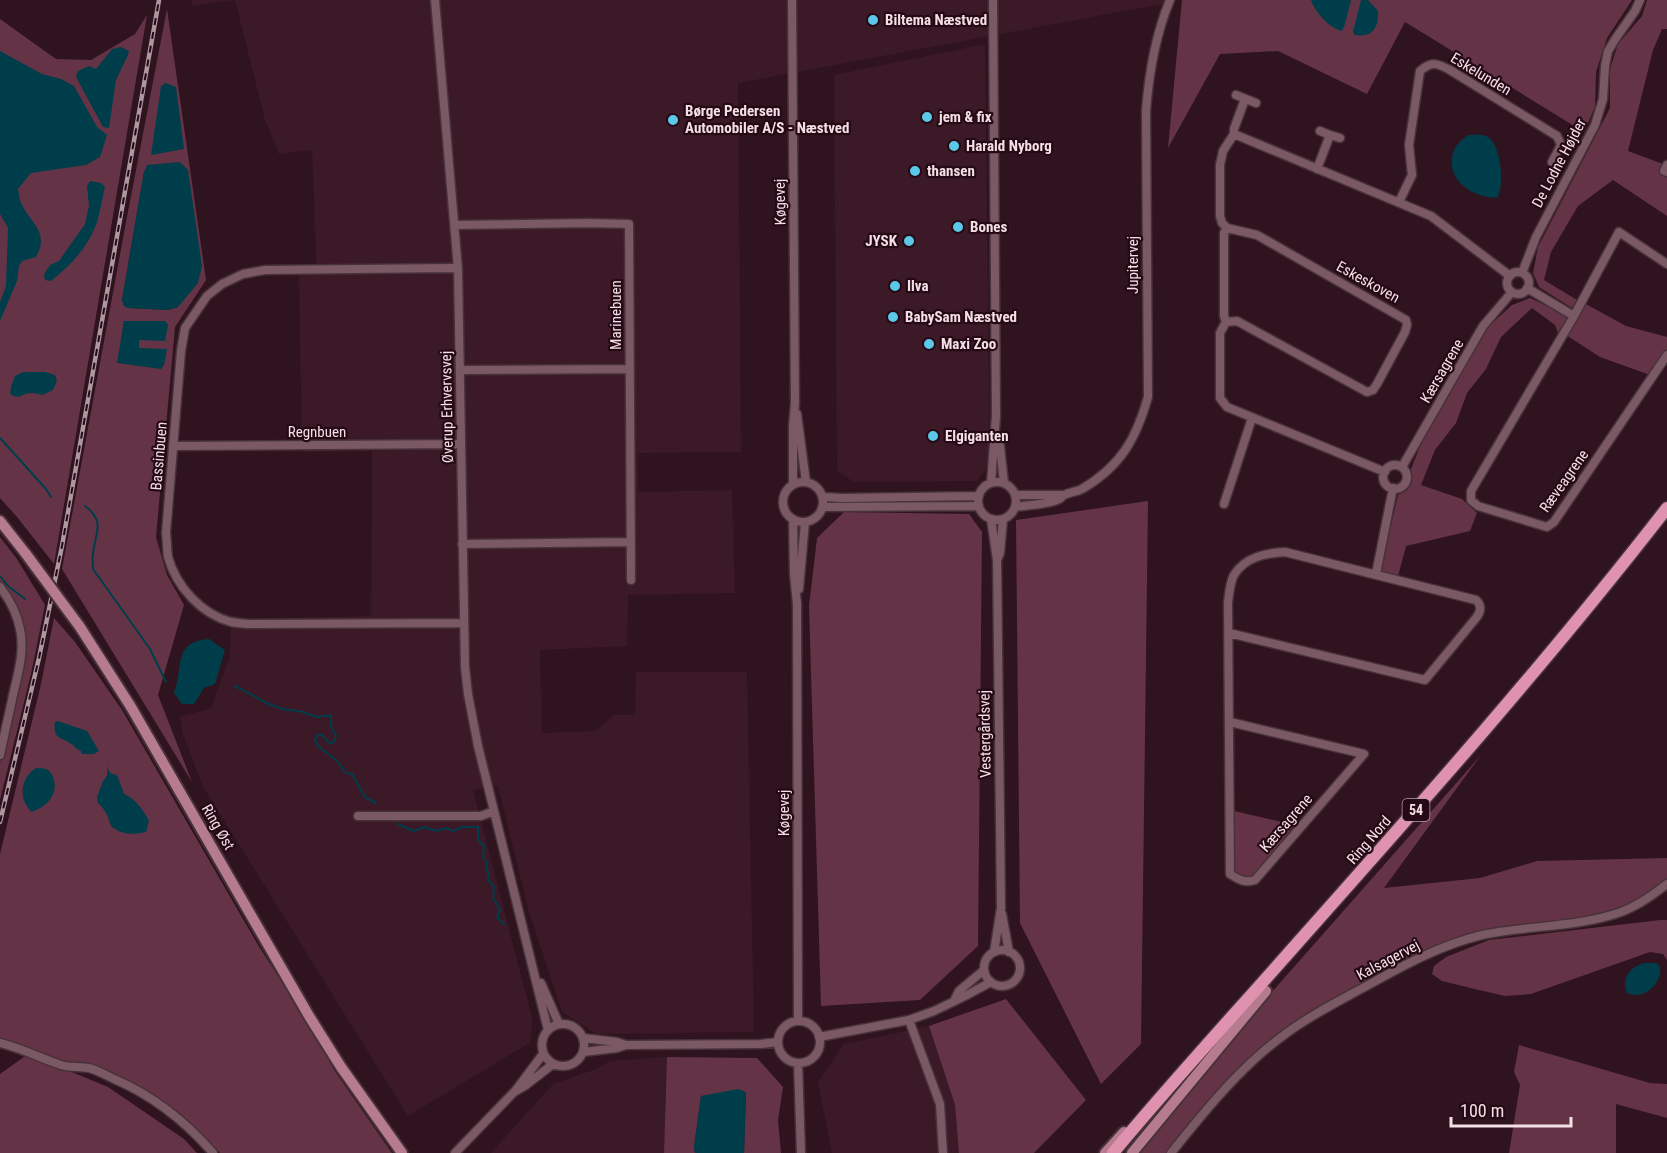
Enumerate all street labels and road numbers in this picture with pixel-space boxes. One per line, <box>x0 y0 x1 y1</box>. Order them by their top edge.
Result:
street label: Eskelunden <box>1447 49 1515 99</box>
street label: De Lodne Højder <box>1528 115 1590 211</box>
street label: Køgevej <box>771 178 789 226</box>
street label: Jupitervej <box>1124 236 1142 294</box>
street label: Eskeskoven <box>1333 257 1403 307</box>
street label: Marinebuen <box>607 280 625 350</box>
street label: Kærsagrene <box>1416 336 1468 406</box>
street label: Øverup Erhvervsvej <box>437 351 457 463</box>
street label: Bassinbuen <box>147 421 171 491</box>
street label: Regnbuen <box>288 423 346 441</box>
street label: Ræveagrene <box>1536 446 1592 516</box>
street label: Vestergårdsvej <box>975 690 995 778</box>
street label: Køgevej <box>775 790 793 836</box>
street label: Kærsagrene <box>1256 790 1316 856</box>
road number: 54 <box>1402 799 1430 821</box>
street label: Ring Øst <box>198 801 238 853</box>
street label: Ring Nord <box>1343 812 1395 868</box>
street label: Kalsagervej <box>1353 936 1423 984</box>

